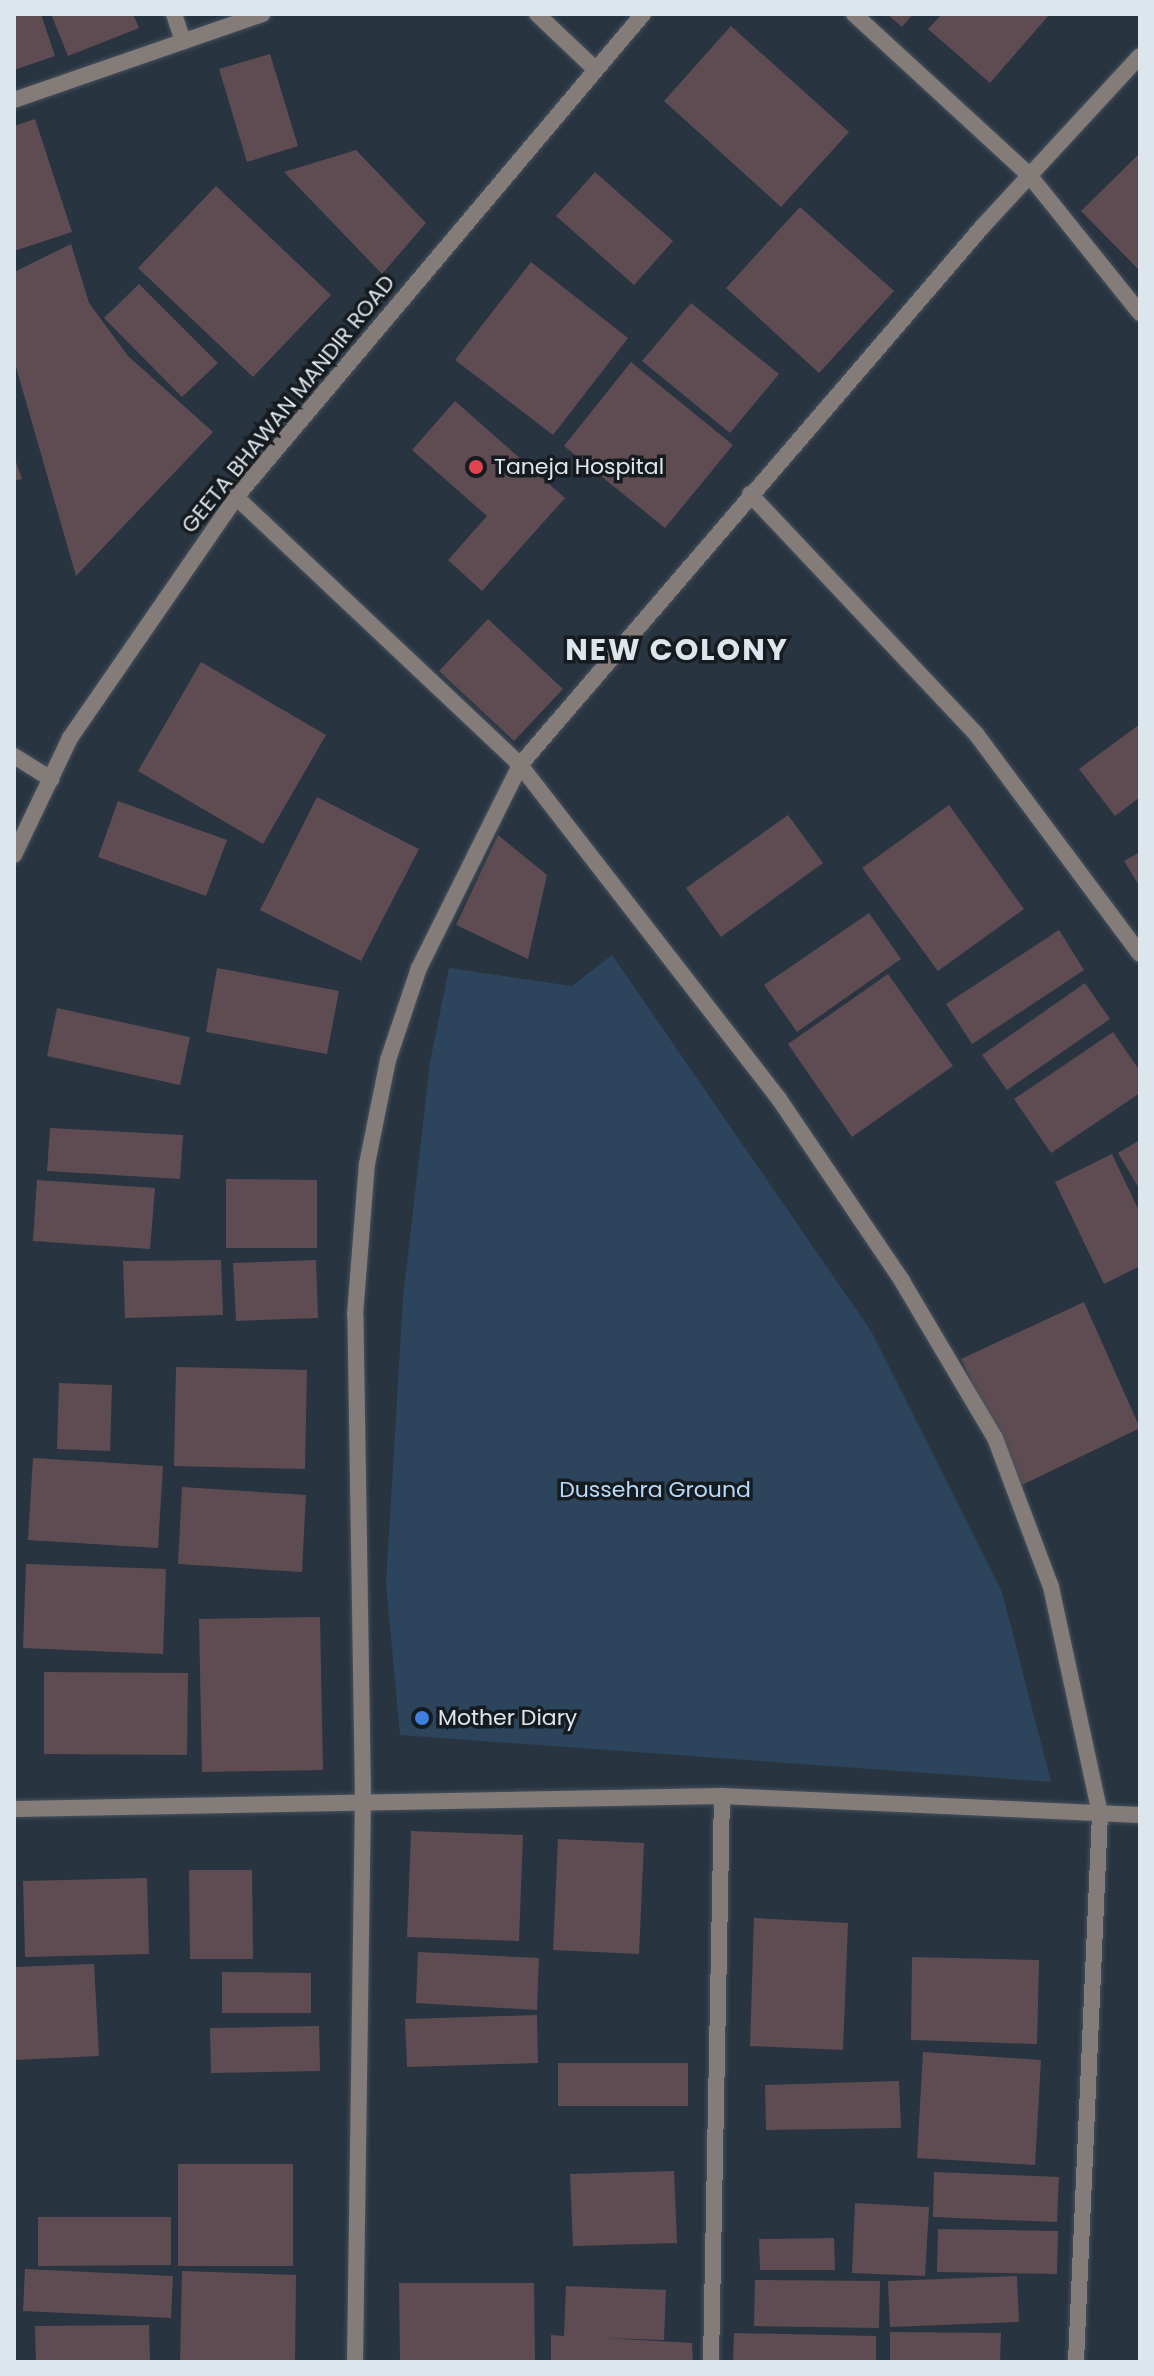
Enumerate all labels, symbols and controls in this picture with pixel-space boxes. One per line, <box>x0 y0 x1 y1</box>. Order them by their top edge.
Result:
street label: GEETA BHAWAN MANDIR ROAD <box>176 270 400 538</box>
place label: Taneja Hospital <box>494 454 664 480</box>
marker: Taneja Hospital <box>465 456 487 478</box>
district label: NEW COLONY <box>565 632 789 668</box>
park label: Dussehra Ground <box>559 1477 751 1503</box>
place label: Mother Diary <box>438 1705 577 1731</box>
marker: Mother Diary <box>413 1709 431 1727</box>

